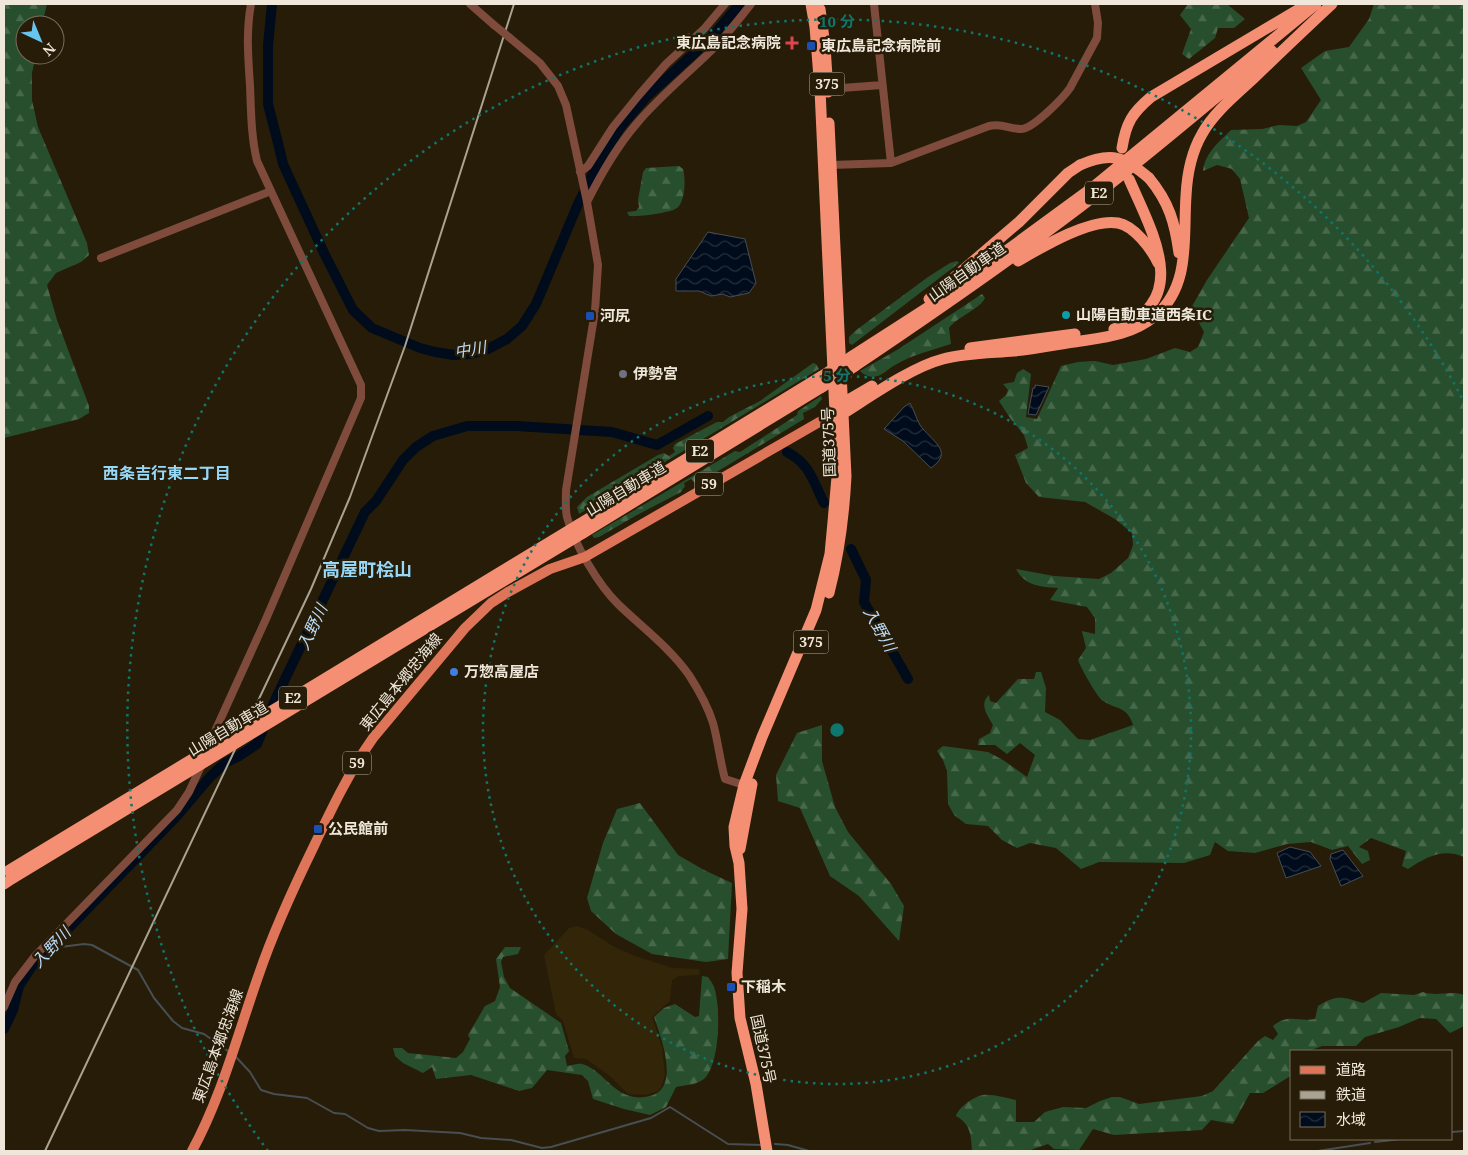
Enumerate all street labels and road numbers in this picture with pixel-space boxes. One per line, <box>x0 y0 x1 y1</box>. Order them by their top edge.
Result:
road number: 375 <box>810 72 844 96</box>
road number: E2 <box>1085 182 1113 204</box>
street label: 山陽自動車道 <box>924 237 1009 305</box>
street label: 国道375号 <box>817 407 839 477</box>
road number: E2 <box>686 440 714 462</box>
street label: 山陽自動車道 <box>582 456 669 520</box>
road number: 59 <box>695 472 723 496</box>
street label: 東広島本郷忠海線 <box>355 628 446 734</box>
road number: 375 <box>794 630 828 654</box>
road number: E2 <box>279 686 307 710</box>
street label: 山陽自動車道 <box>184 696 271 760</box>
road number: 59 <box>343 751 371 774</box>
street label: 東広島本郷忠海線 <box>187 986 247 1105</box>
street label: 国道375号 <box>747 1012 781 1085</box>

